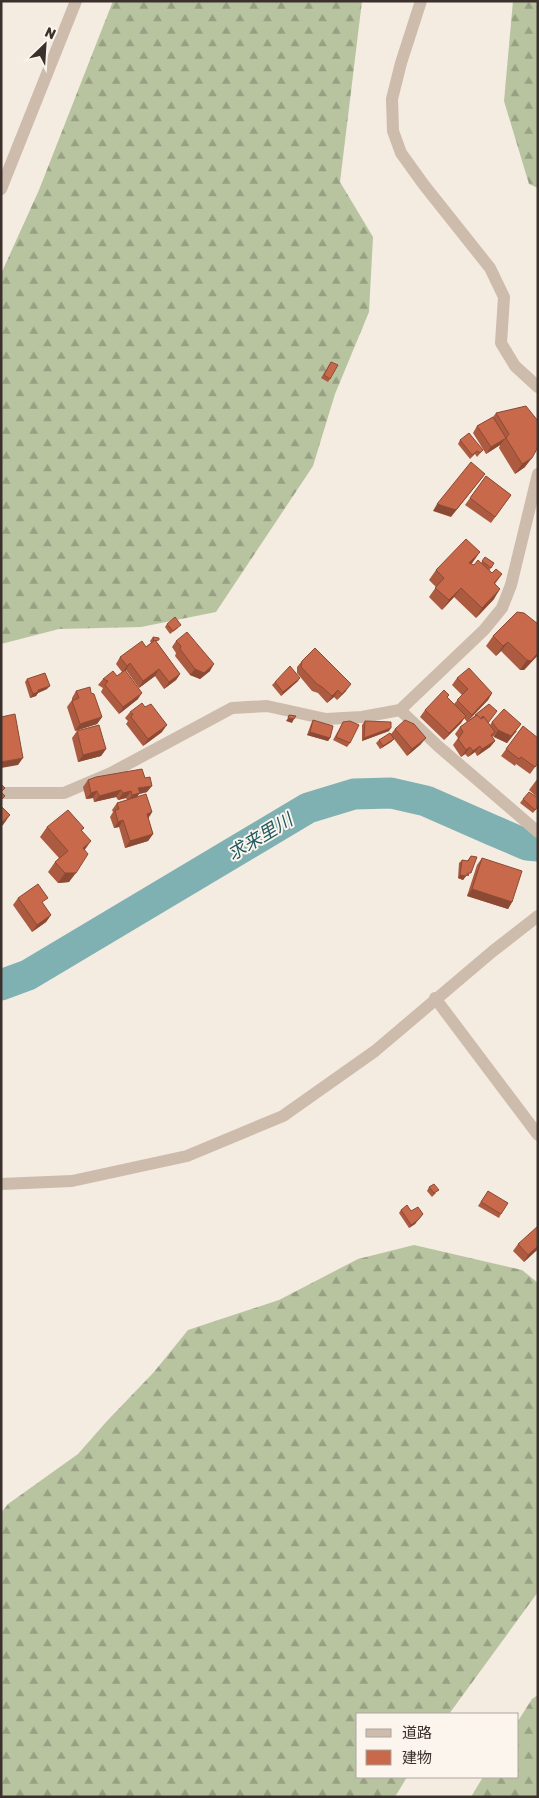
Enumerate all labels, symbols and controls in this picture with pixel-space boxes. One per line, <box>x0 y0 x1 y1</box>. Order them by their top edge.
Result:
north arrow <box>20 20 70 70</box>
text: N <box>42 24 58 44</box>
water label: 求来里川 <box>223 808 298 865</box>
legend <box>356 1713 519 1778</box>
text: 道路 <box>402 1724 432 1742</box>
text: 建物 <box>402 1749 432 1767</box>

